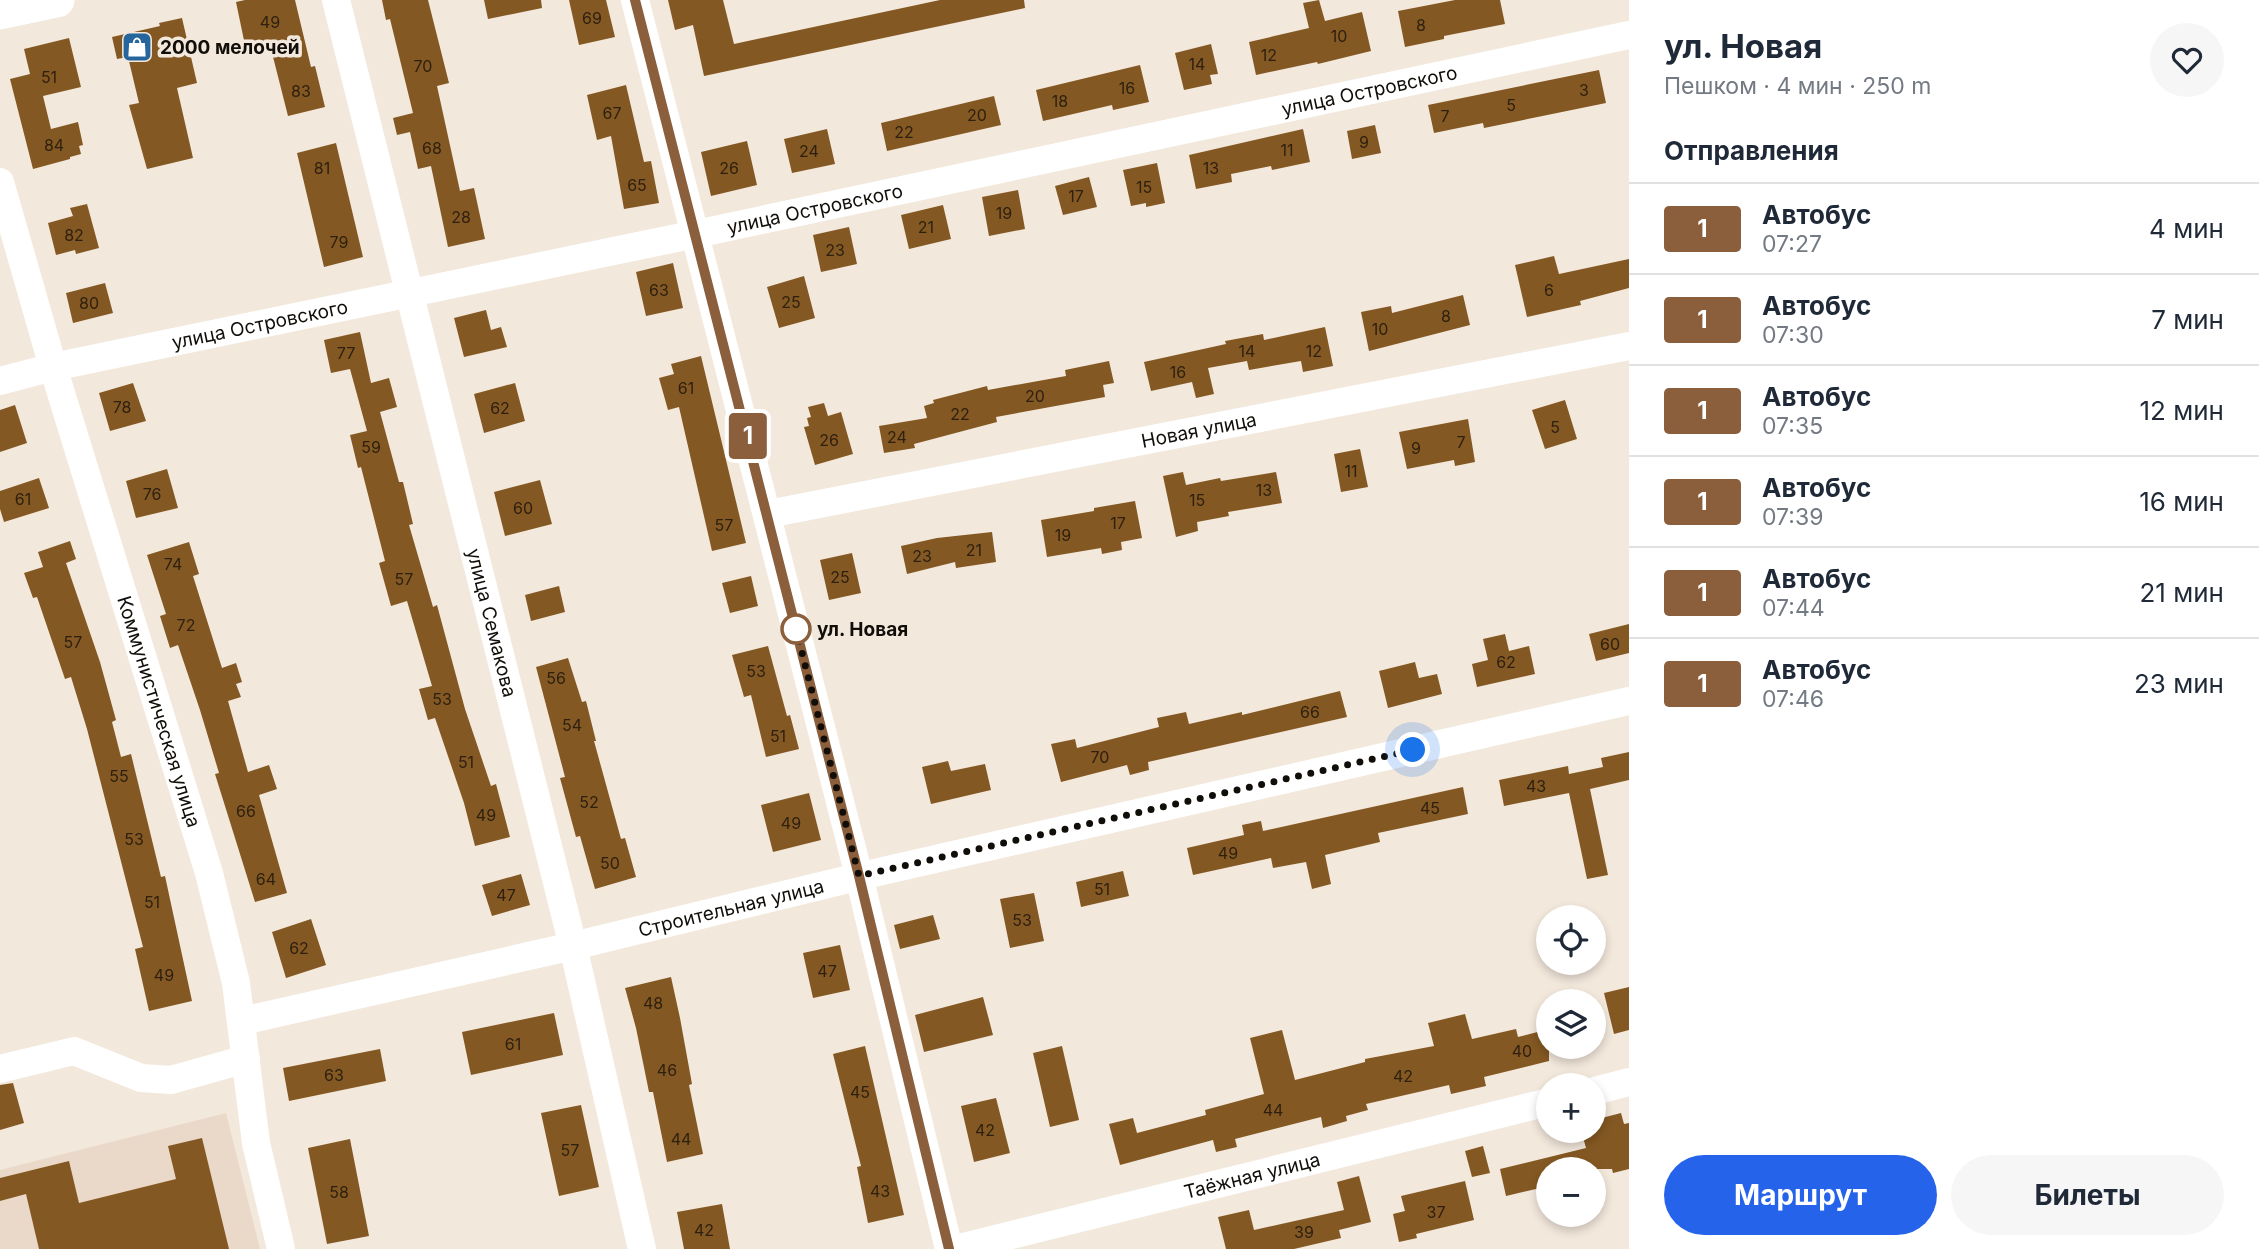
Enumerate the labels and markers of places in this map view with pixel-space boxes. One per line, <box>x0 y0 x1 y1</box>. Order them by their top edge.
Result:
shop icon: 2000 мелочей <box>120 30 154 64</box>
place label: 2000 мелочей <box>160 36 300 59</box>
marker: ул. Новая <box>781 614 811 644</box>
place label: ул. Новая <box>817 618 908 641</box>

